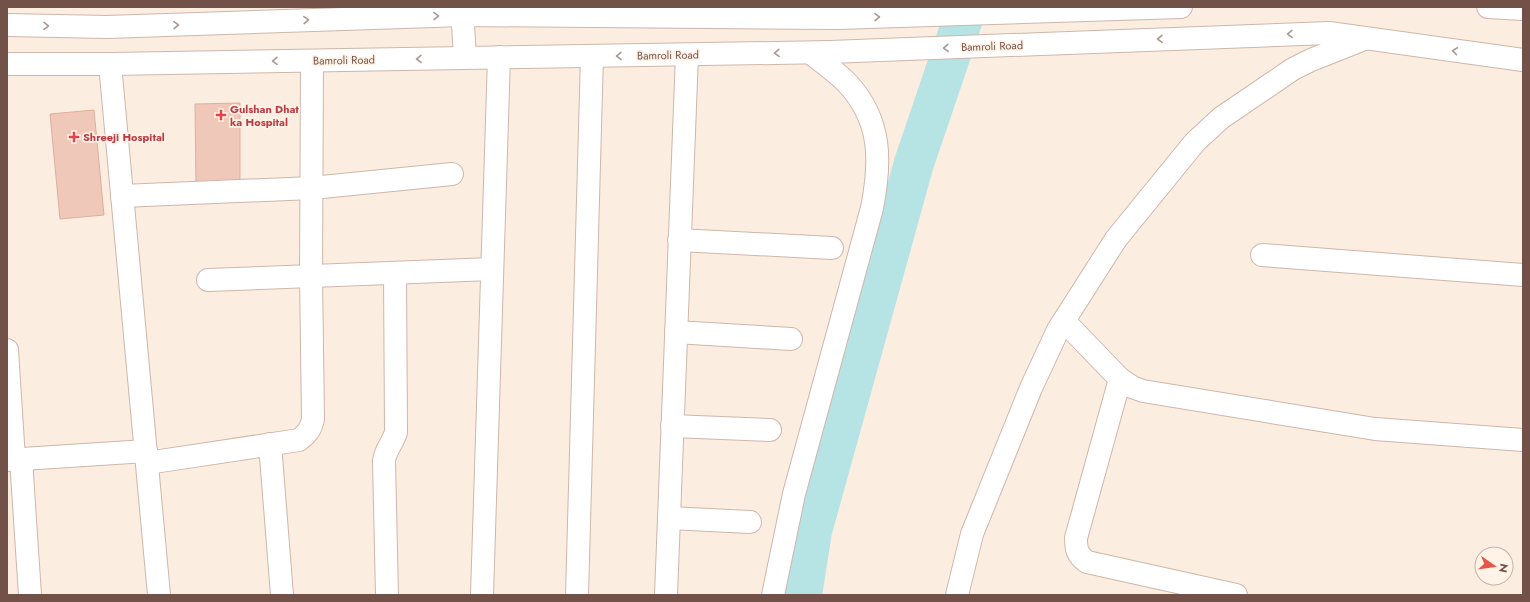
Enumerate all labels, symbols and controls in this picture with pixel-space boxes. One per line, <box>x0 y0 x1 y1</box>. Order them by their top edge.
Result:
one-way arrow <box>433 12 439 20</box>
one-way arrow <box>874 13 880 21</box>
one-way arrow <box>303 16 309 25</box>
one-way arrow <box>173 21 179 29</box>
one-way arrow <box>43 22 49 30</box>
one-way arrow <box>1287 30 1293 38</box>
one-way arrow <box>1157 35 1163 44</box>
street label: Bamroli Road <box>961 37 1023 55</box>
one-way arrow <box>943 44 949 52</box>
street label: Bamroli Road <box>637 46 699 64</box>
one-way arrow <box>1452 47 1458 56</box>
one-way arrow <box>774 49 780 57</box>
street label: Bamroli Road <box>313 51 375 69</box>
one-way arrow <box>616 52 622 60</box>
one-way arrow <box>416 55 422 63</box>
one-way arrow <box>272 57 278 65</box>
place label: Gulshan Dhat ka Hospital <box>230 101 299 130</box>
marker: Gulshan Dhat ka Hospital <box>215 109 227 121</box>
place label: Shreeji Hospital <box>83 129 165 145</box>
marker: Shreeji Hospital <box>68 131 80 143</box>
north arrow <box>1474 546 1514 586</box>
text: N <box>1495 562 1513 574</box>

